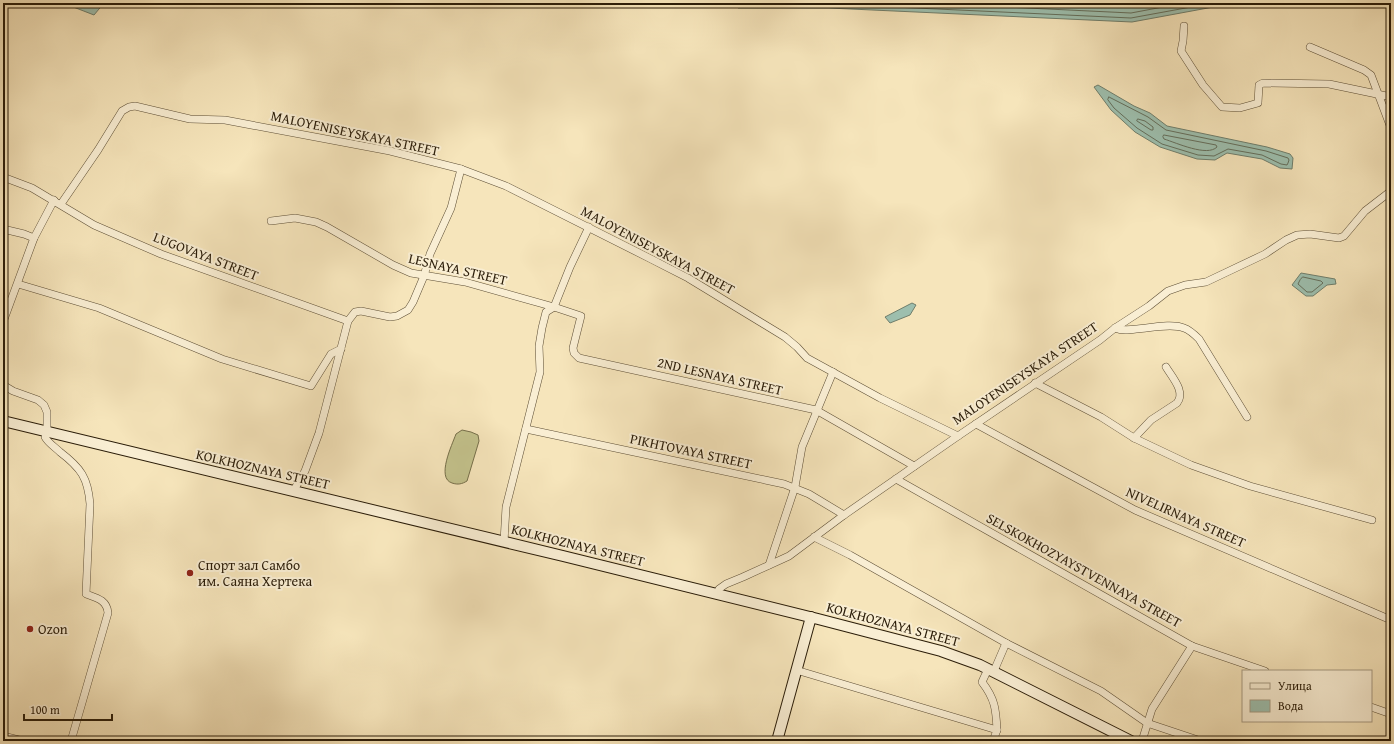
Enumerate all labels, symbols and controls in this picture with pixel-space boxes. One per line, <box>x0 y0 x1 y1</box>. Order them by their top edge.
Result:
street label: MALOYENISEYSKAYA STREET <box>269 105 441 161</box>
street label: MALOYENISEYSKAYA STREET <box>577 201 739 299</box>
street label: LUGOVAYA STREET <box>151 227 262 285</box>
street label: LESNAYA STREET <box>407 248 510 290</box>
street label: MALOYENISEYSKAYA STREET <box>948 317 1102 429</box>
street label: 2ND LESNAYA STREET <box>655 352 785 400</box>
street label: PIKHTOVAYA STREET <box>628 428 754 474</box>
street label: KOLKHOZNAYA STREET <box>194 444 332 494</box>
street label: NIVELIRNAYA STREET <box>1123 482 1249 552</box>
street label: SELSKOKHOZYAYSTVENNAYA STREET <box>983 508 1185 632</box>
street label: KOLKHOZNAYA STREET <box>509 519 647 571</box>
place label: Спорт зал Самбо им. Саяна Хертека <box>198 555 313 591</box>
marker: Спорт зал Самбо им. Саяна Хертека <box>185 568 195 578</box>
street label: KOLKHOZNAYA STREET <box>824 597 962 651</box>
place label: Ozon <box>38 619 68 639</box>
marker: Ozon <box>25 624 35 634</box>
legend <box>1242 670 1372 722</box>
text: Улица <box>1278 677 1312 694</box>
scale bar <box>24 696 112 722</box>
text: Вода <box>1278 697 1303 714</box>
text: 100 m <box>30 701 60 718</box>

